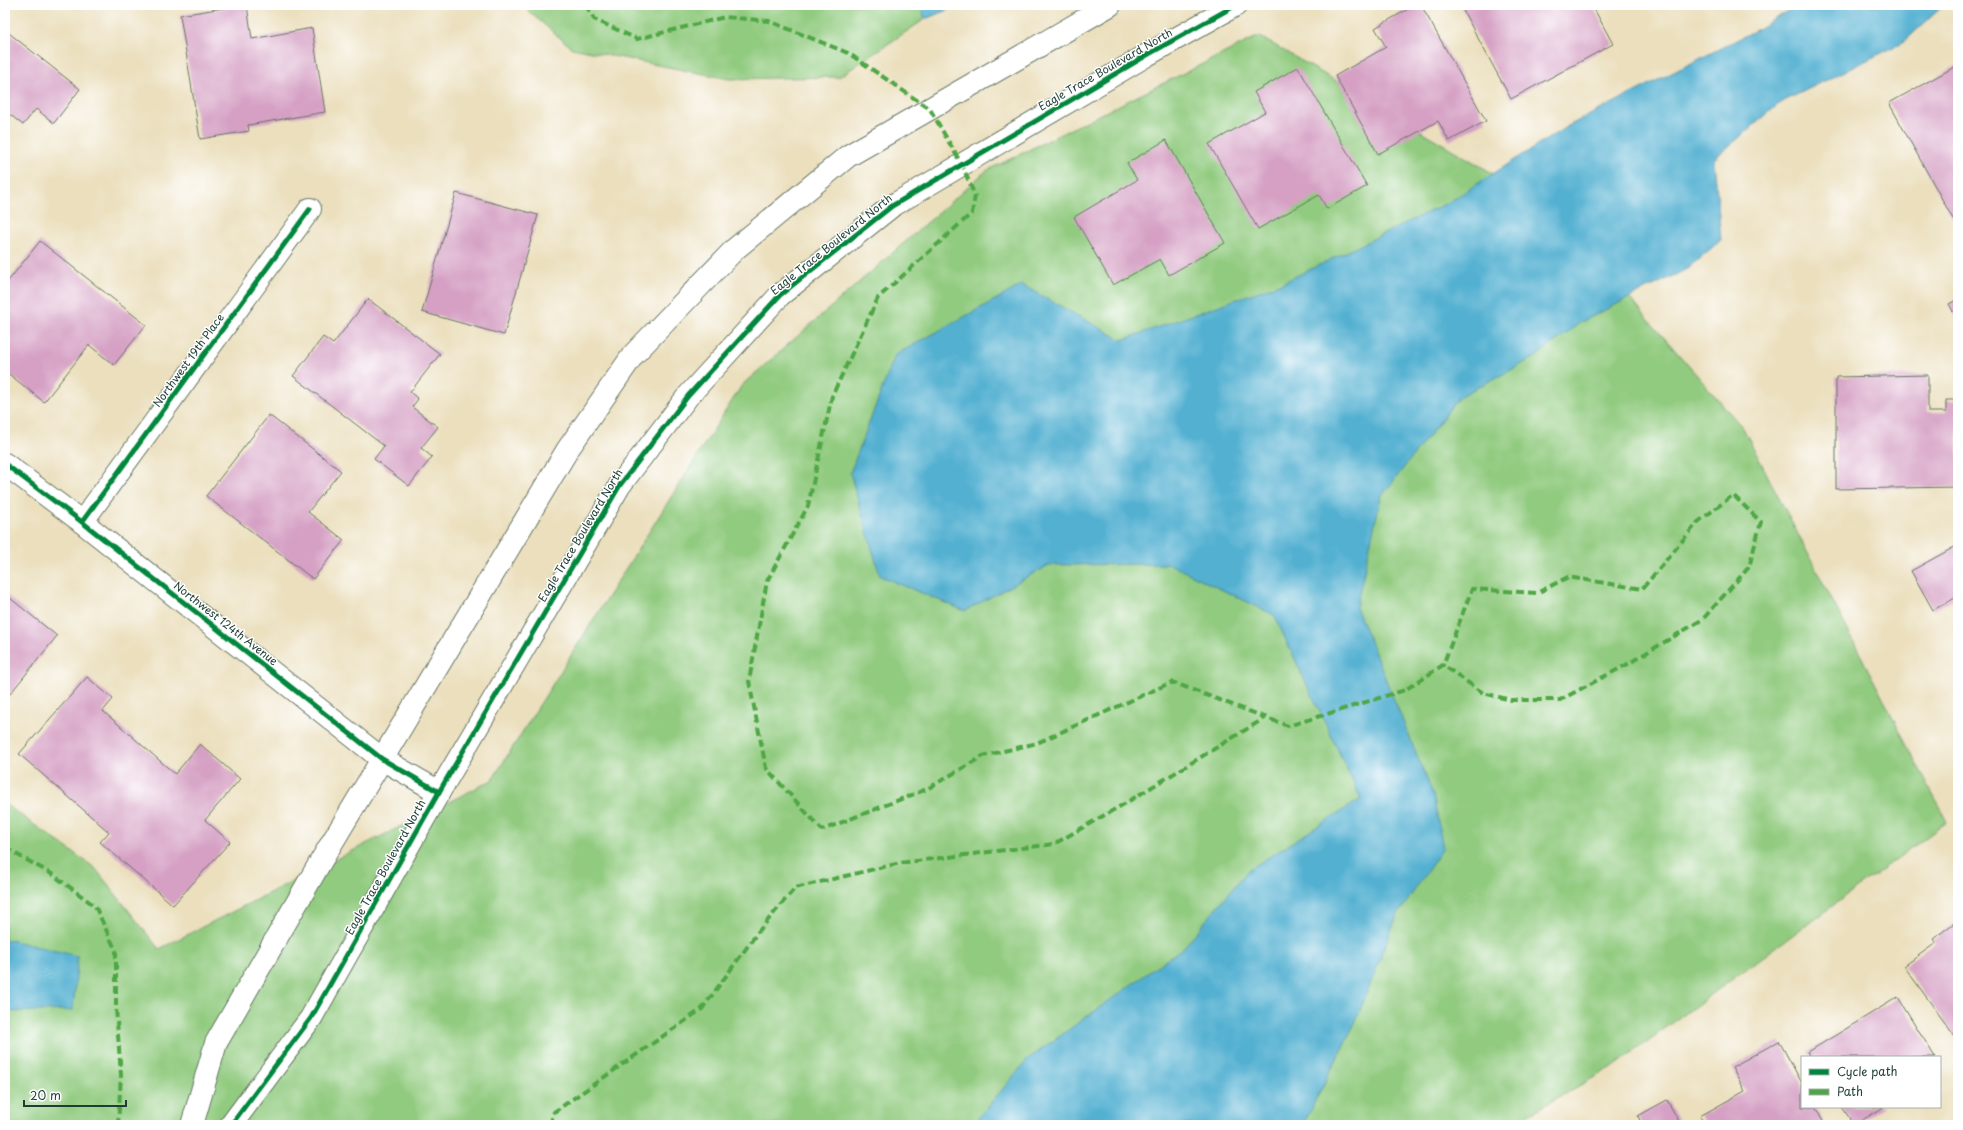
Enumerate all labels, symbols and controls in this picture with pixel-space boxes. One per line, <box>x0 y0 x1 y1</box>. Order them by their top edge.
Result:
street label: Eagle Trace Boulevard North <box>1035 24 1175 114</box>
street label: Eagle Trace Boulevard North <box>766 189 896 299</box>
street label: Northwest 19th Place <box>148 310 228 410</box>
street label: Eagle Trace Boulevard North <box>533 465 627 605</box>
street label: Northwest 124th Avenue <box>170 577 282 669</box>
street label: Eagle Trace Boulevard North <box>341 796 429 938</box>
legend <box>1801 1056 1941 1108</box>
text: Cycle path <box>1837 1062 1898 1080</box>
scale bar <box>24 1082 126 1108</box>
text: Path <box>1837 1082 1863 1100</box>
text: 20 m <box>30 1086 61 1104</box>

